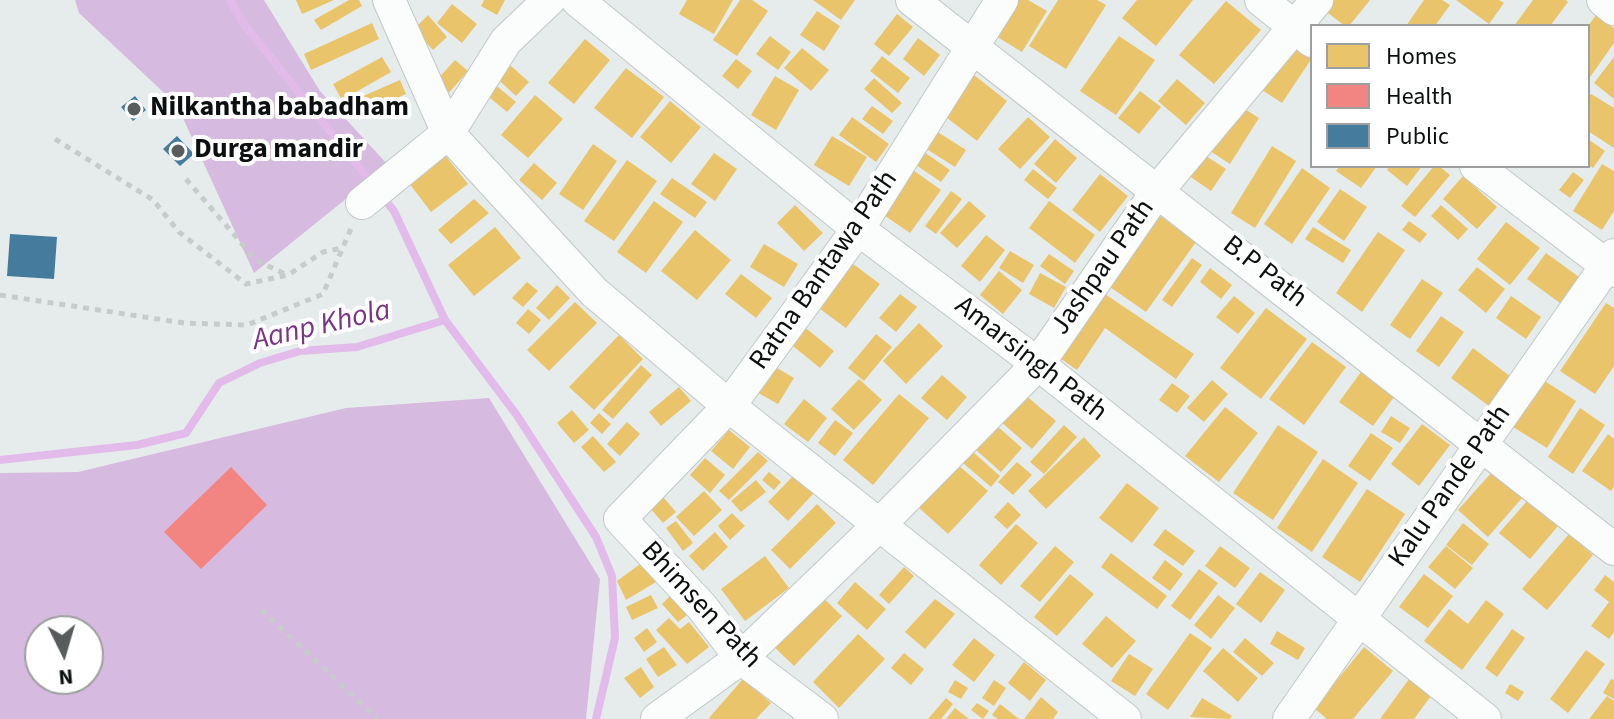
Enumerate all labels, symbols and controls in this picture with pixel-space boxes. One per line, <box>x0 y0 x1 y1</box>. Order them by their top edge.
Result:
legend <box>1310 24 1590 168</box>
text: Homes <box>1386 39 1457 74</box>
text: Health <box>1386 79 1453 114</box>
place label: Nilkantha babadham <box>150 92 409 126</box>
marker: Nilkantha babadham <box>125 100 143 118</box>
text: Public <box>1386 119 1449 154</box>
place label: Durga mandir <box>194 134 363 168</box>
marker: Durga mandir <box>169 142 187 160</box>
street label: Ratna Bantawa Path <box>744 165 906 377</box>
street label: Jashpau Path <box>1045 194 1163 342</box>
street label: B.P Path <box>1215 230 1313 316</box>
street label: Amarsingh Path <box>947 290 1113 430</box>
water label: Aanp Khola <box>250 294 394 360</box>
street label: Kalu Pande Path <box>1383 399 1519 575</box>
street label: Bhimsen Path <box>633 536 767 676</box>
north arrow <box>24 615 104 695</box>
text: N <box>57 660 75 693</box>

